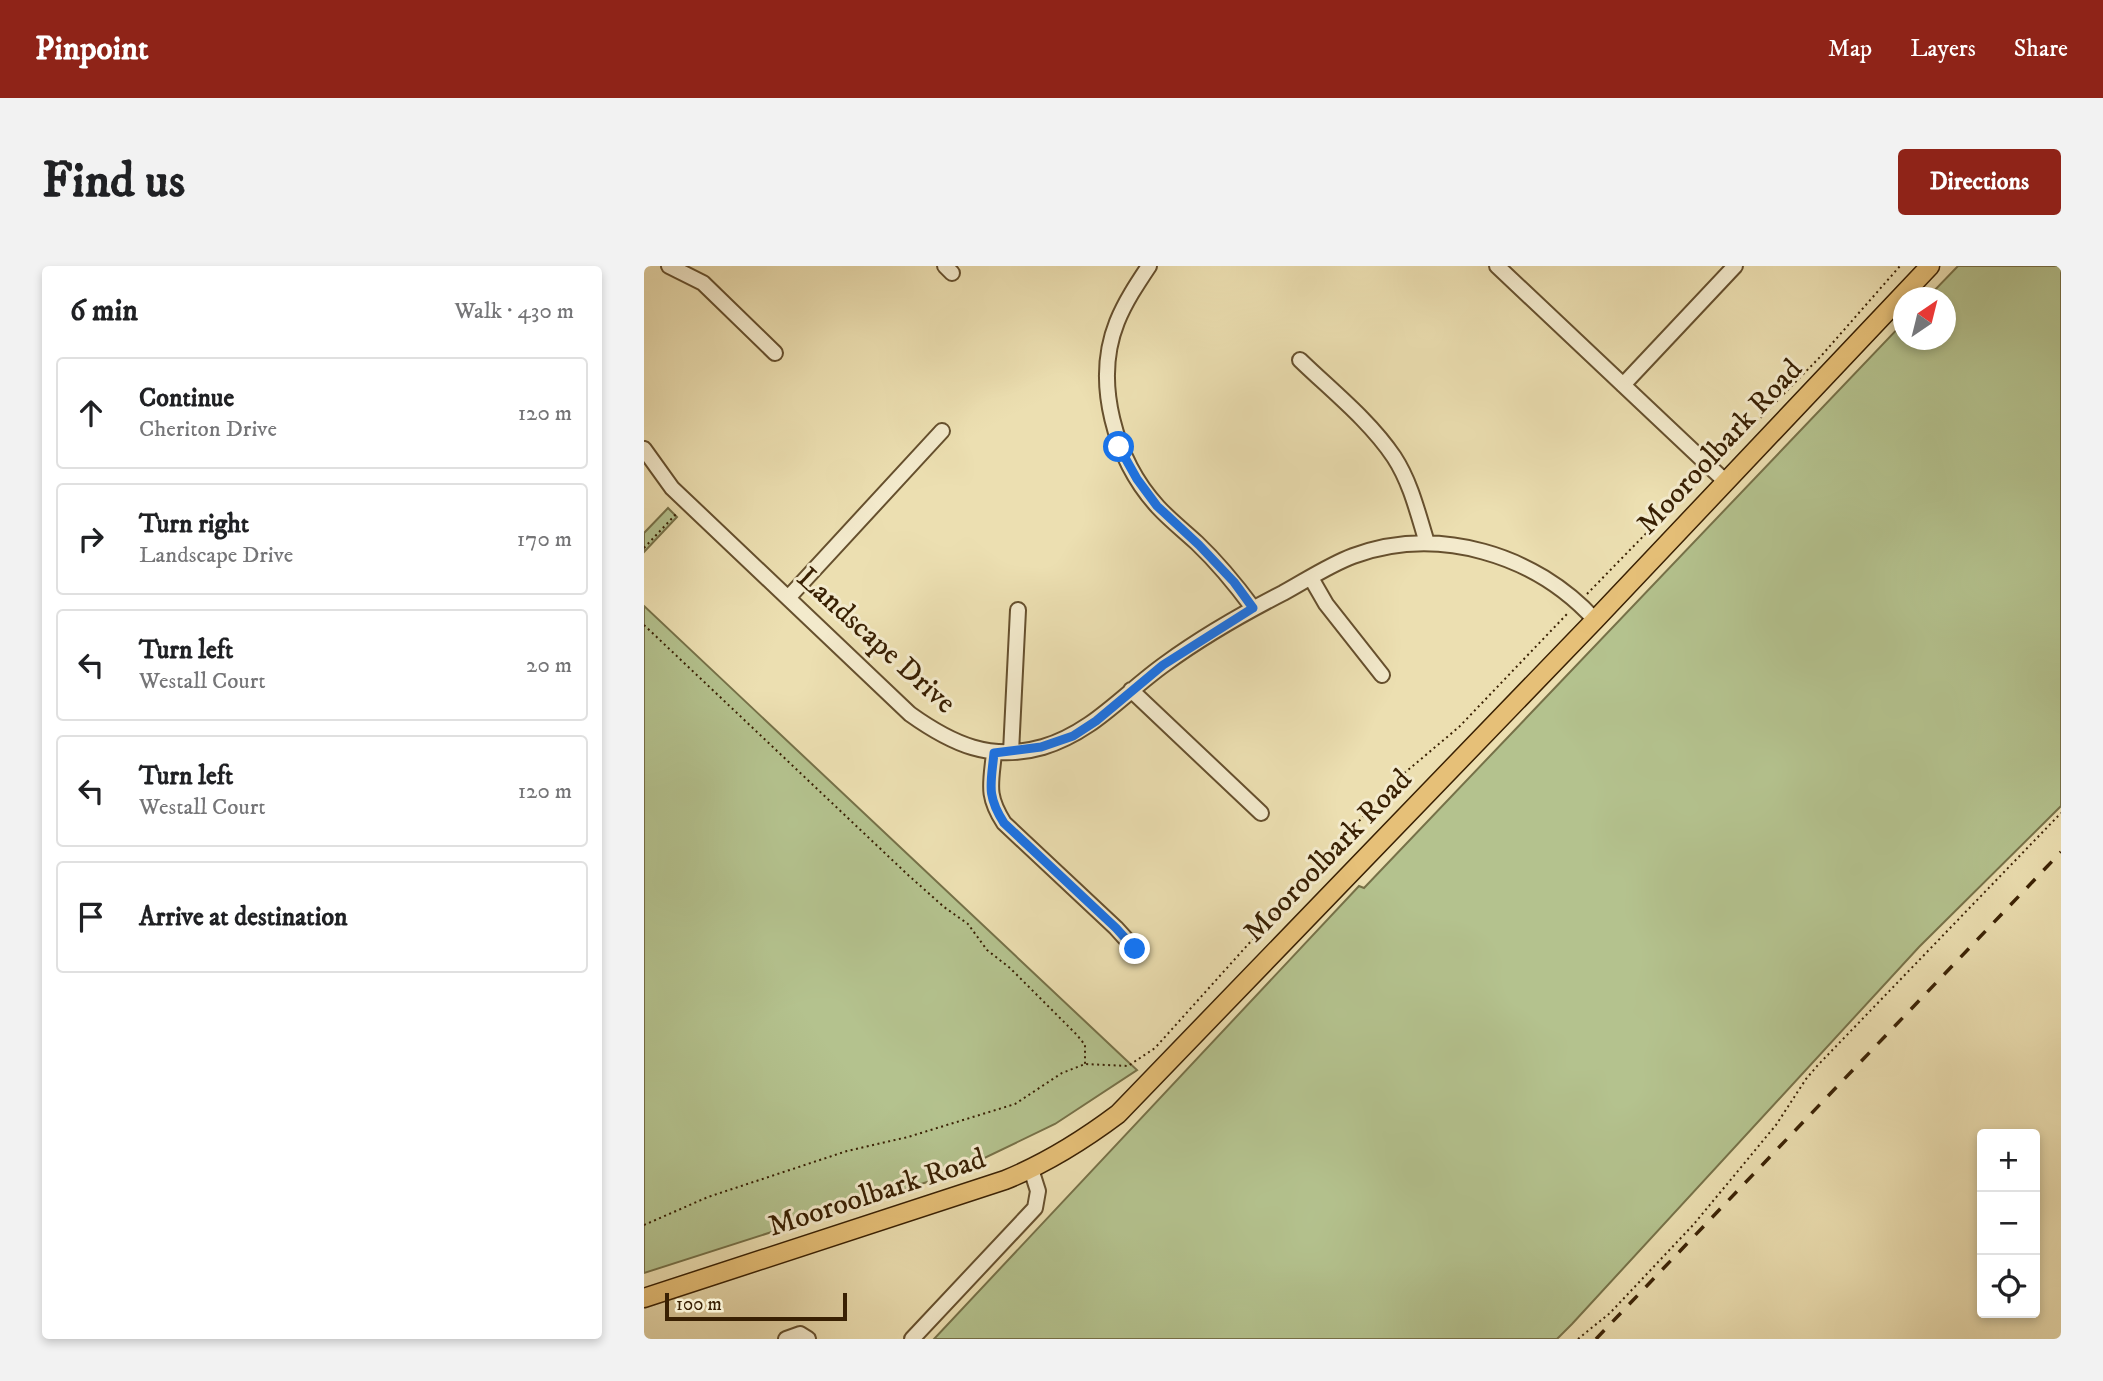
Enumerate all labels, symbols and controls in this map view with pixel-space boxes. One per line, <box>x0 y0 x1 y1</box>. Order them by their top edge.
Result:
text: Pinpoint <box>35 29 149 70</box>
text: Map <box>1828 34 1872 64</box>
text: Layers <box>1910 34 1976 64</box>
text: Share <box>2014 34 2068 64</box>
button: Directions <box>1898 149 2061 215</box>
text: Find us <box>42 151 185 213</box>
north arrow <box>1893 287 1956 350</box>
text: 6 min <box>70 293 138 330</box>
text: Walk · 430 m <box>454 297 574 326</box>
street label: Mooroolbark Road <box>1629 352 1811 542</box>
text: Continue <box>139 382 234 415</box>
icon: ahead <box>72 394 110 432</box>
text: 120 m <box>518 399 572 428</box>
text: Cheriton Drive <box>139 415 277 444</box>
route start <box>1103 431 1134 462</box>
text: Turn right <box>139 508 249 541</box>
icon: right <box>72 520 110 558</box>
text: 170 m <box>517 525 572 554</box>
text: Landscape Drive <box>139 541 293 570</box>
street label: Landscape Drive <box>789 560 963 722</box>
text: Turn left <box>139 634 233 667</box>
icon: left <box>72 646 110 684</box>
text: 20 m <box>526 651 572 680</box>
text: Westall Court <box>139 667 266 696</box>
text: Turn left <box>139 760 233 793</box>
street label: Mooroolbark Road <box>1236 762 1420 950</box>
icon: left <box>72 772 110 810</box>
text: 120 m <box>518 777 572 806</box>
text: Westall Court <box>139 793 266 822</box>
icon: arrive <box>72 898 110 936</box>
text: Arrive at destination <box>139 901 348 934</box>
route end <box>1119 933 1150 964</box>
map controls <box>1977 1129 2040 1318</box>
button: + <box>1977 1129 2040 1192</box>
street label: Mooroolbark Road <box>764 1140 990 1246</box>
button: − <box>1977 1192 2040 1255</box>
button: locate <box>1977 1255 2040 1318</box>
scale bar <box>665 1290 847 1322</box>
text: 100 m <box>676 1293 722 1316</box>

